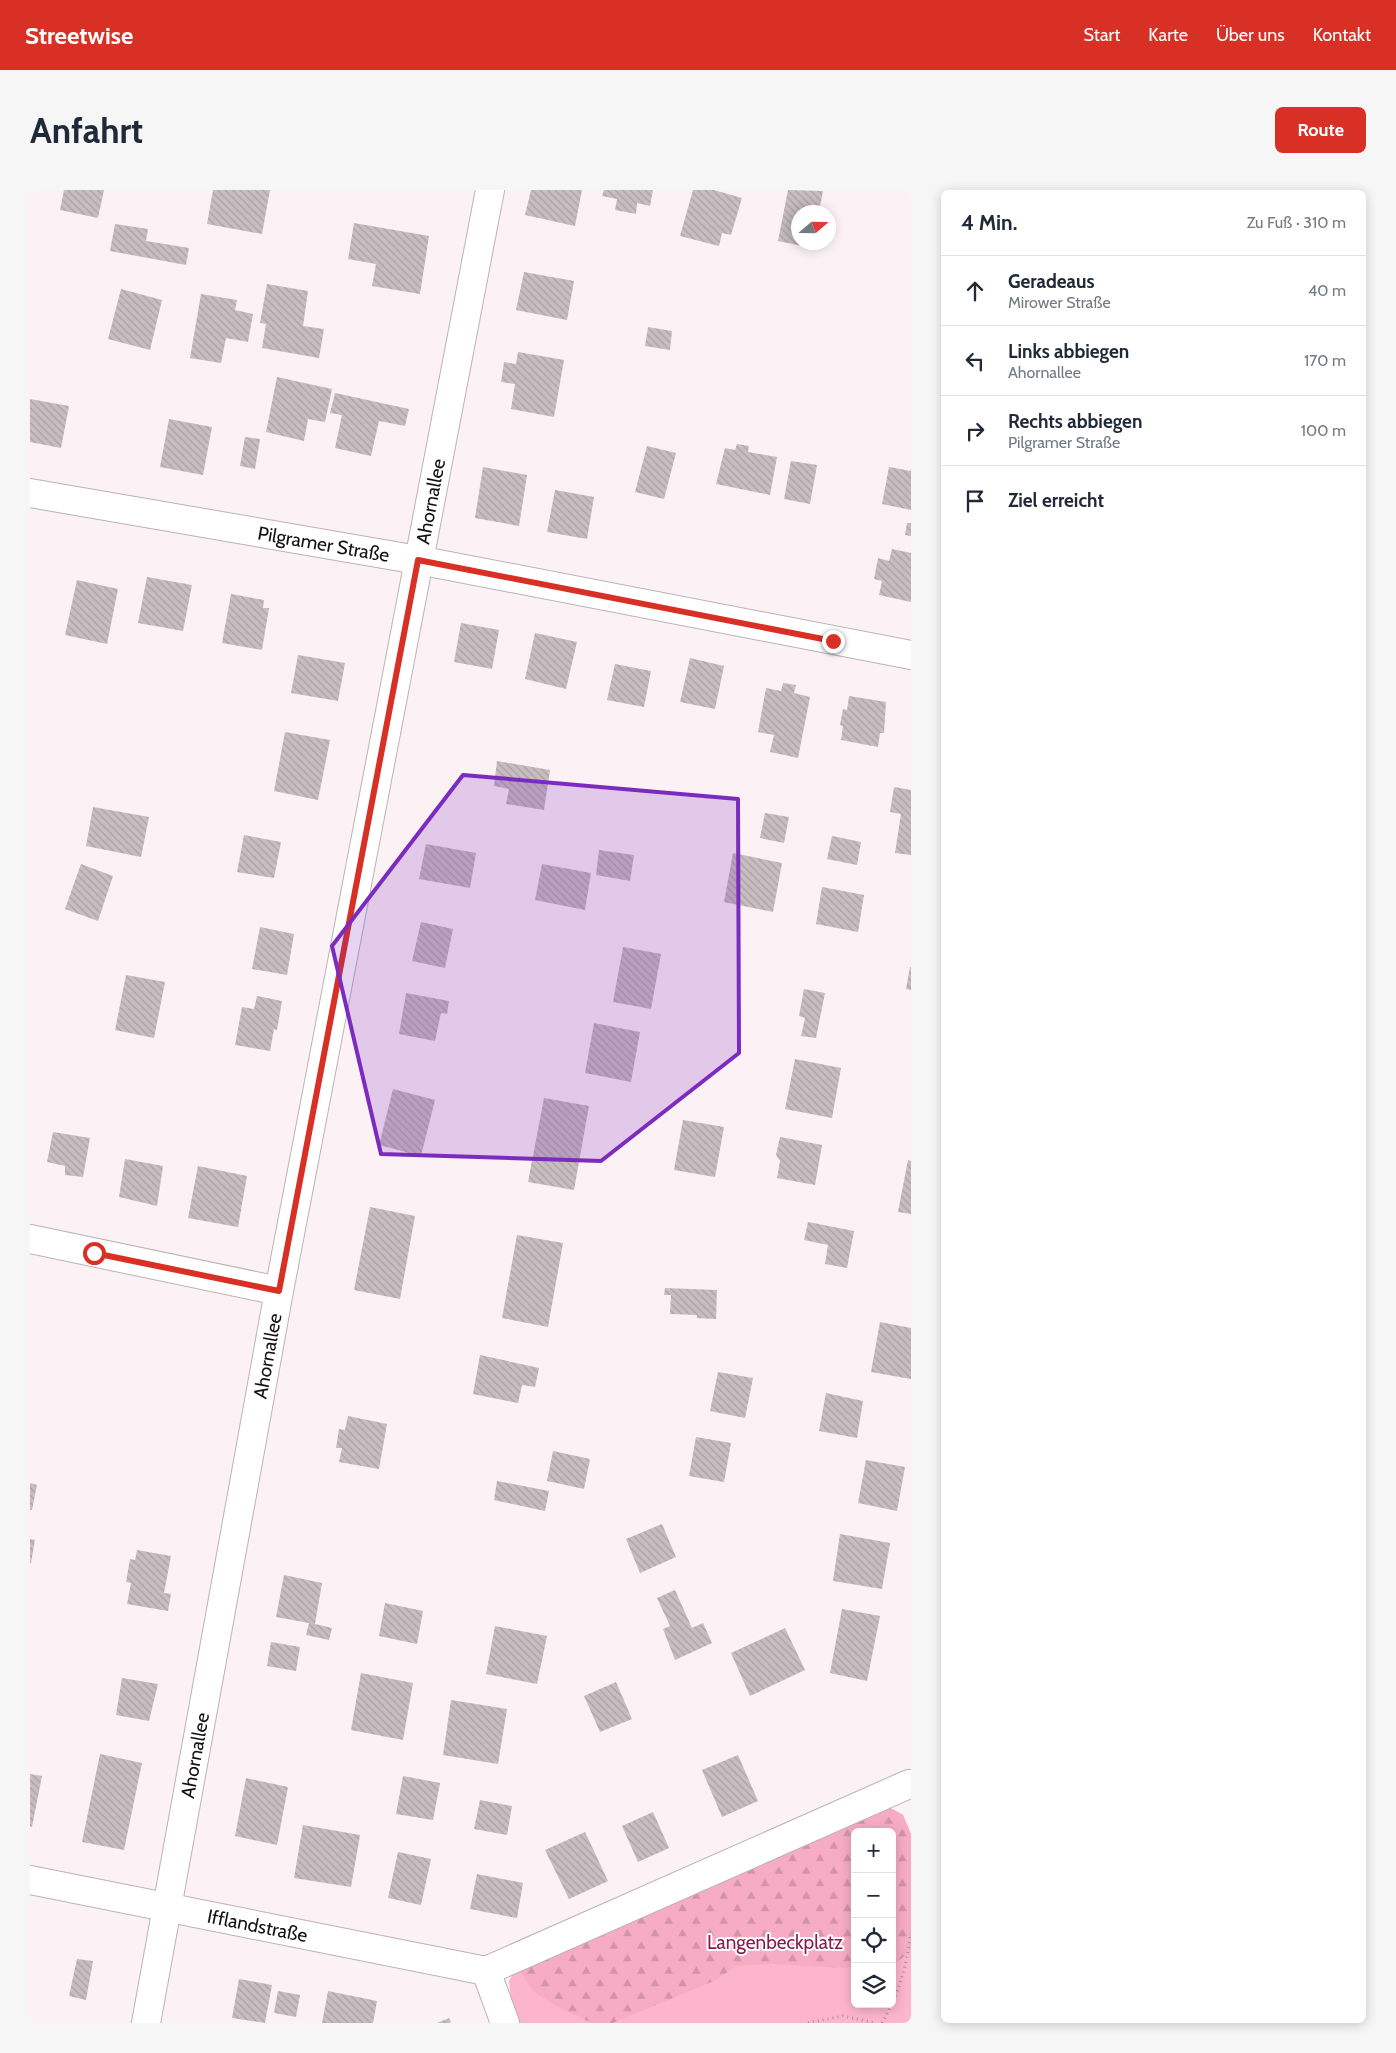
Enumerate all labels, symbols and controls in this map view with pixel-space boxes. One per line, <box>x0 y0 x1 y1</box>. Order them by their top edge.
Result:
text: Streetwise <box>25 21 133 50</box>
text: Start <box>1084 24 1120 46</box>
text: Karte <box>1148 24 1188 46</box>
text: Über uns <box>1216 24 1285 46</box>
text: Kontakt <box>1313 24 1371 46</box>
button: Route <box>1275 107 1366 153</box>
text: Anfahrt <box>30 109 143 152</box>
north arrow <box>791 205 836 250</box>
text: 4 Min. <box>961 210 1017 235</box>
text: Zu Fuß · 310 m <box>1247 213 1346 232</box>
text: Geradeaus <box>1008 270 1094 293</box>
icon: ahead <box>961 277 989 305</box>
text: 40 m <box>1308 281 1346 300</box>
text: Mirower Straße <box>1008 293 1111 312</box>
text: Links abbiegen <box>1008 340 1129 363</box>
icon: left <box>961 347 989 375</box>
text: 170 m <box>1304 351 1346 370</box>
text: Ahornallee <box>1008 363 1081 382</box>
text: Rechts abbiegen <box>1008 410 1142 433</box>
icon: right <box>961 417 989 445</box>
text: 100 m <box>1301 421 1346 440</box>
text: Pilgramer Straße <box>1008 433 1120 452</box>
street label: Ahornallee <box>411 457 450 546</box>
icon: arrive <box>961 487 989 515</box>
text: Ziel erreicht <box>1008 489 1104 512</box>
street label: Pilgramer Straße <box>256 522 391 567</box>
route end <box>822 630 845 653</box>
route start <box>83 1242 106 1265</box>
street label: Ahornallee <box>249 1311 287 1401</box>
street label: Ahornallee <box>176 1711 214 1800</box>
map controls <box>851 1828 896 2008</box>
button: + <box>851 1828 896 1873</box>
button: − <box>851 1873 896 1918</box>
street label: Ifflandstraße <box>205 1905 310 1947</box>
button: locate <box>851 1918 896 1963</box>
park label: Langenbeckplatz <box>707 1931 843 1954</box>
button: layers <box>851 1963 896 2008</box>

